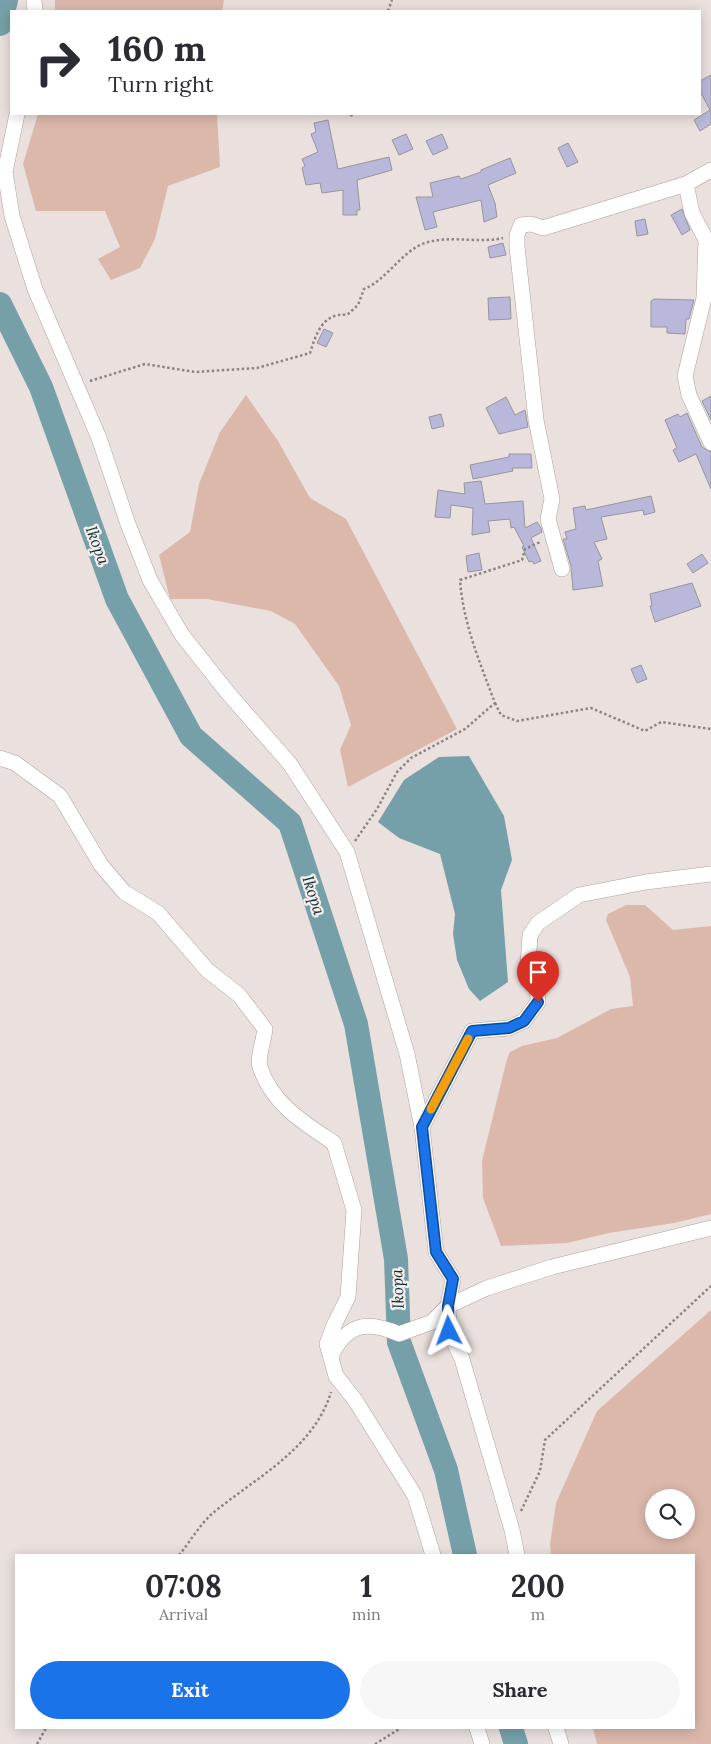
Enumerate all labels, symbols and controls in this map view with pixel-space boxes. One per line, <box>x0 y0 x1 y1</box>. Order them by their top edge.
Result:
text: 160 m <box>108 26 206 71</box>
icon: right <box>25 30 90 95</box>
text: Turn right <box>108 70 213 98</box>
water label: Ikopa <box>82 523 114 567</box>
water label: Ikopa <box>298 873 330 917</box>
pin <box>517 951 559 1002</box>
icon: arrive <box>524 958 552 986</box>
water label: Ikopa <box>386 1269 408 1309</box>
position arrow <box>422 1304 474 1356</box>
map controls <box>645 1489 695 1539</box>
button: search <box>645 1489 695 1539</box>
text: 07:08 <box>145 1567 222 1605</box>
text: 1 <box>360 1567 372 1605</box>
text: 200 <box>511 1567 565 1605</box>
text: Arrival <box>159 1604 208 1624</box>
text: min <box>352 1604 381 1624</box>
text: m <box>531 1604 545 1624</box>
button: Exit <box>30 1661 350 1719</box>
button: Share <box>360 1661 680 1719</box>

